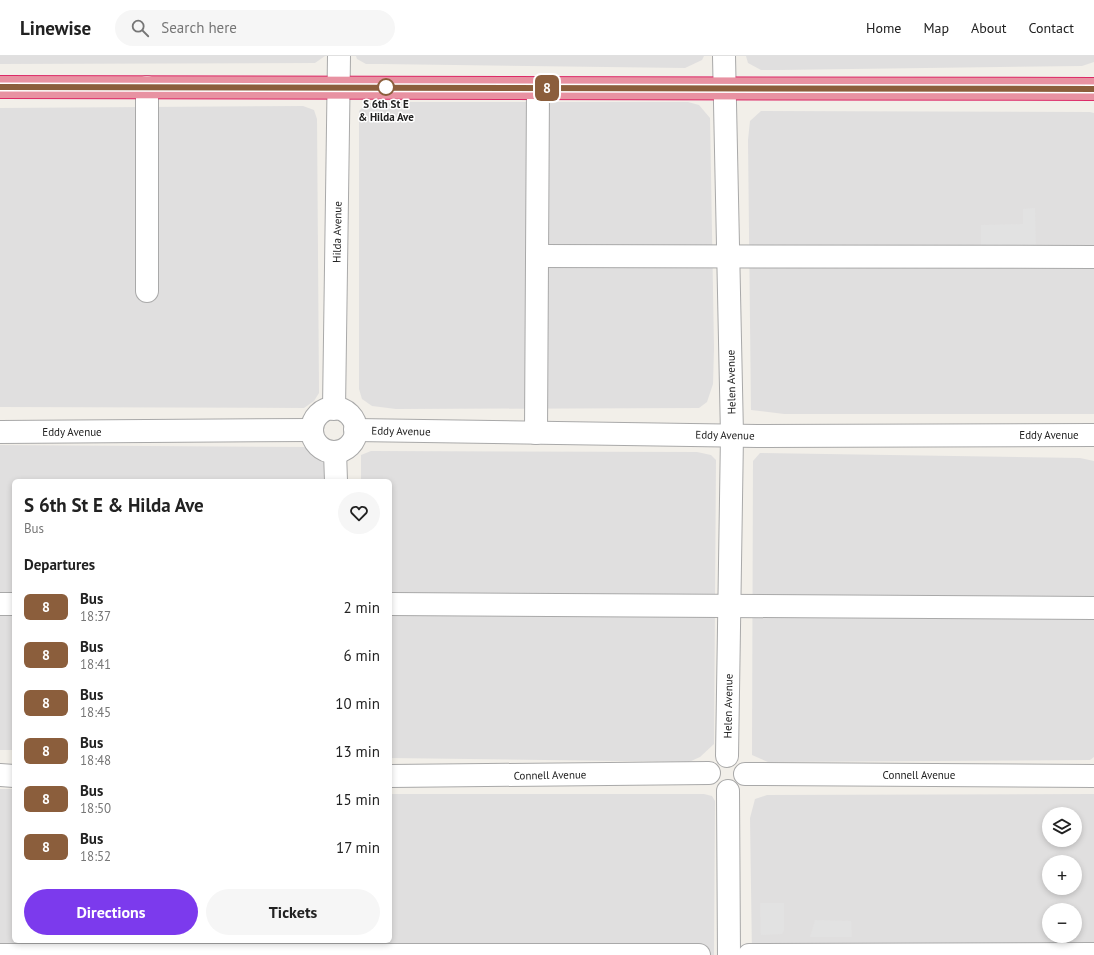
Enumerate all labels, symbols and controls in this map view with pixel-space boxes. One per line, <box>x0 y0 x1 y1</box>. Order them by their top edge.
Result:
search box <box>115 10 395 46</box>
text: Linewise <box>20 16 91 40</box>
icon: search <box>129 17 151 39</box>
text: Search here <box>161 18 237 37</box>
text: Home <box>866 19 901 37</box>
text: Map <box>923 19 949 37</box>
text: About <box>971 19 1007 37</box>
text: Contact <box>1029 19 1074 37</box>
line badge: 8 <box>534 75 560 101</box>
marker: S 6th St E & Hilda Ave <box>377 78 395 96</box>
text: 8 <box>543 79 551 97</box>
place label: S 6th St E & Hilda Ave <box>358 97 414 124</box>
street label: Hilda Avenue <box>329 201 345 263</box>
street label: Helen Avenue <box>723 349 739 414</box>
street label: Eddy Avenue <box>371 423 431 439</box>
street label: Eddy Avenue <box>42 425 102 439</box>
street label: Eddy Avenue <box>695 427 755 443</box>
street label: Eddy Avenue <box>1019 428 1079 442</box>
button: heart <box>338 492 380 534</box>
text: S 6th St E & Hilda Ave <box>24 493 204 517</box>
text: Bus <box>24 520 44 537</box>
text: Departures <box>24 555 95 574</box>
text: Bus <box>80 589 103 608</box>
text: 8 <box>42 598 50 616</box>
text: 2 min <box>343 598 380 617</box>
text: 18:37 <box>80 608 111 625</box>
text: Bus <box>80 637 103 656</box>
text: 8 <box>42 646 50 664</box>
text: 6 min <box>343 646 380 665</box>
text: 18:41 <box>80 656 111 673</box>
street label: Helen Avenue <box>720 673 736 738</box>
text: Bus <box>80 685 103 704</box>
text: 8 <box>42 694 50 712</box>
text: 10 min <box>335 694 380 713</box>
text: 18:45 <box>80 704 111 721</box>
text: Bus <box>80 733 103 752</box>
text: 8 <box>42 742 50 760</box>
text: 13 min <box>335 742 380 761</box>
text: 18:48 <box>80 752 111 769</box>
street label: Connell Avenue <box>513 767 587 783</box>
street label: Connell Avenue <box>883 768 956 782</box>
text: Bus <box>80 781 103 800</box>
text: 8 <box>42 790 50 808</box>
text: 15 min <box>335 790 380 809</box>
text: 18:50 <box>80 800 111 817</box>
map controls <box>1042 807 1082 943</box>
button: layers <box>1042 807 1082 847</box>
text: Bus <box>80 829 103 848</box>
text: 8 <box>42 838 50 856</box>
text: 17 min <box>336 838 380 857</box>
text: 18:52 <box>80 848 111 865</box>
button: + <box>1042 855 1082 895</box>
button: Directions <box>24 889 198 935</box>
button: Tickets <box>206 889 380 935</box>
button: − <box>1042 903 1082 943</box>

